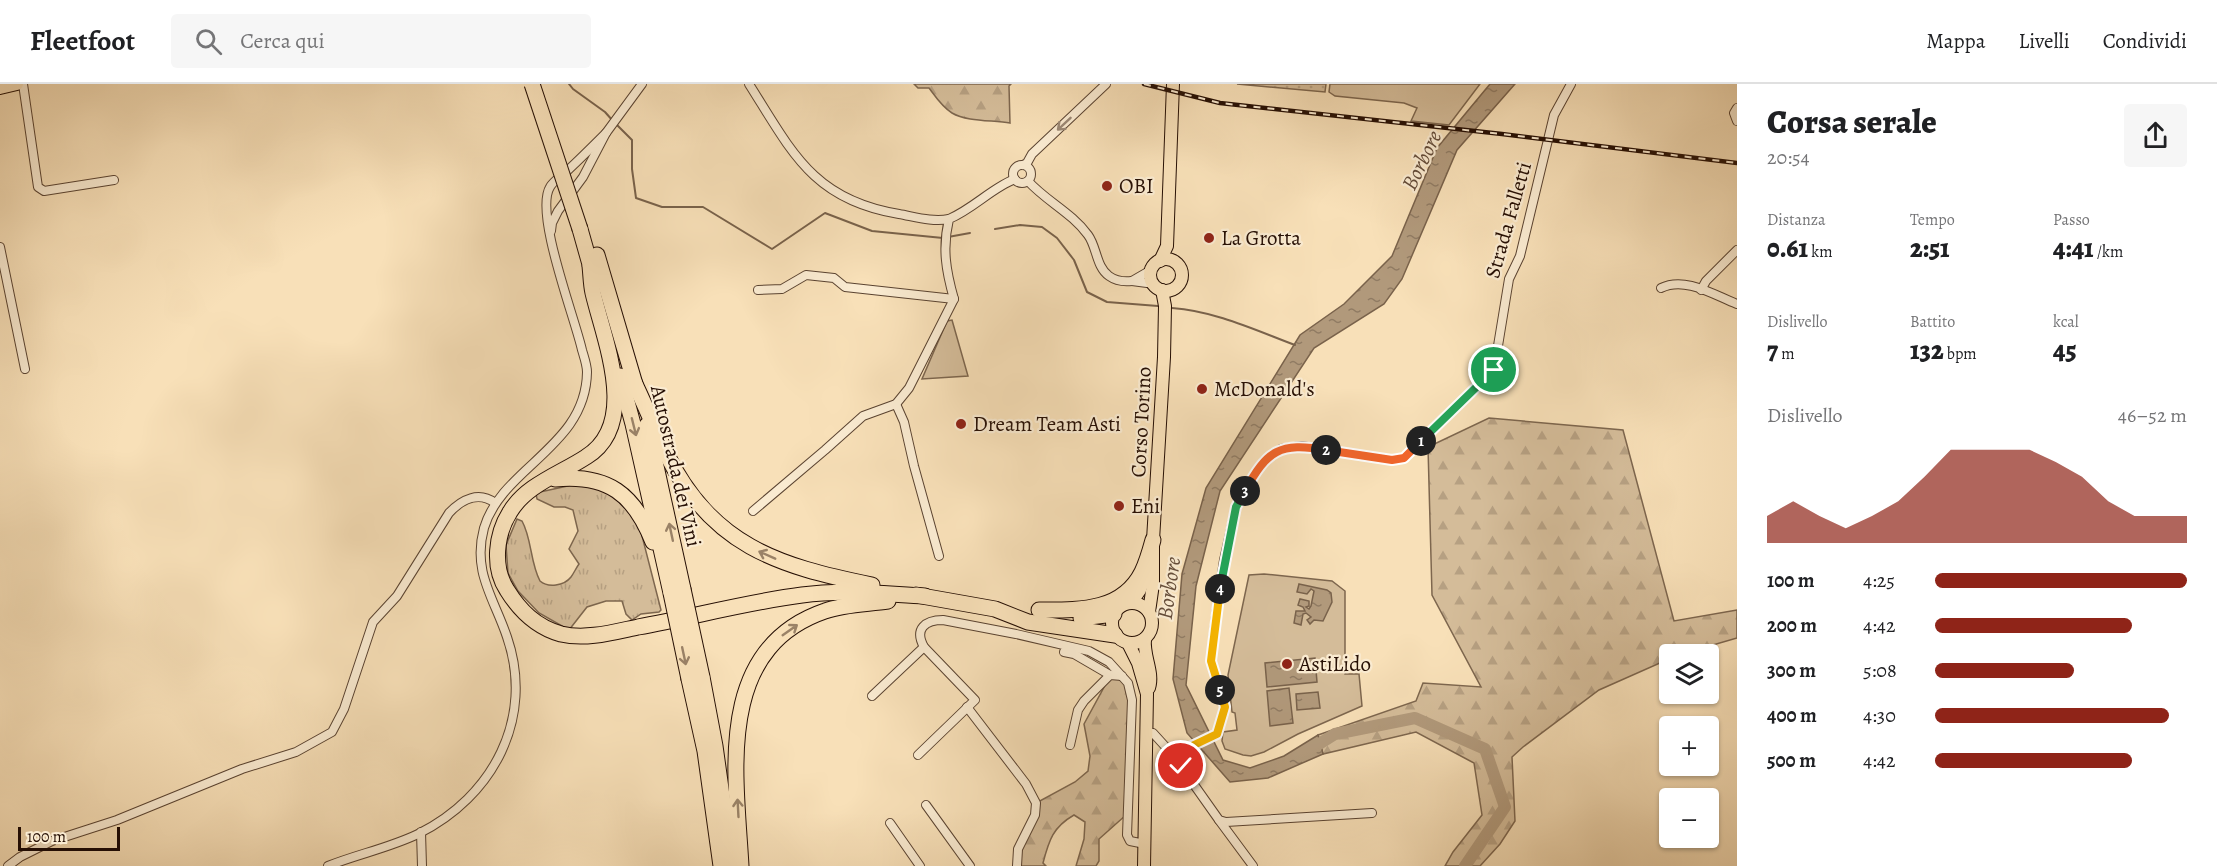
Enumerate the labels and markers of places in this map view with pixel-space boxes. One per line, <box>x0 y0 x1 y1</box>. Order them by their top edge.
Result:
place label: OBI <box>1119 172 1154 200</box>
marker: OBI <box>1100 179 1114 193</box>
place label: La Grotta <box>1221 224 1301 252</box>
marker: La Grotta <box>1202 231 1216 245</box>
pin <box>1468 344 1519 395</box>
place label: McDonald's <box>1214 375 1315 403</box>
marker: McDonald's <box>1195 382 1209 396</box>
place label: Dream Team Asti <box>973 410 1121 438</box>
marker: Dream Team Asti <box>954 417 968 431</box>
pin: 1 <box>1406 426 1436 456</box>
pin: 2 <box>1311 435 1341 465</box>
pin: 3 <box>1230 476 1260 506</box>
place label: Eni <box>1131 492 1160 520</box>
marker: Eni <box>1112 499 1126 513</box>
pin: 4 <box>1205 574 1235 604</box>
place label: AstiLido <box>1298 650 1371 678</box>
marker: AstiLido <box>1280 657 1294 671</box>
pin: 5 <box>1205 675 1235 705</box>
pin <box>1155 740 1206 791</box>

